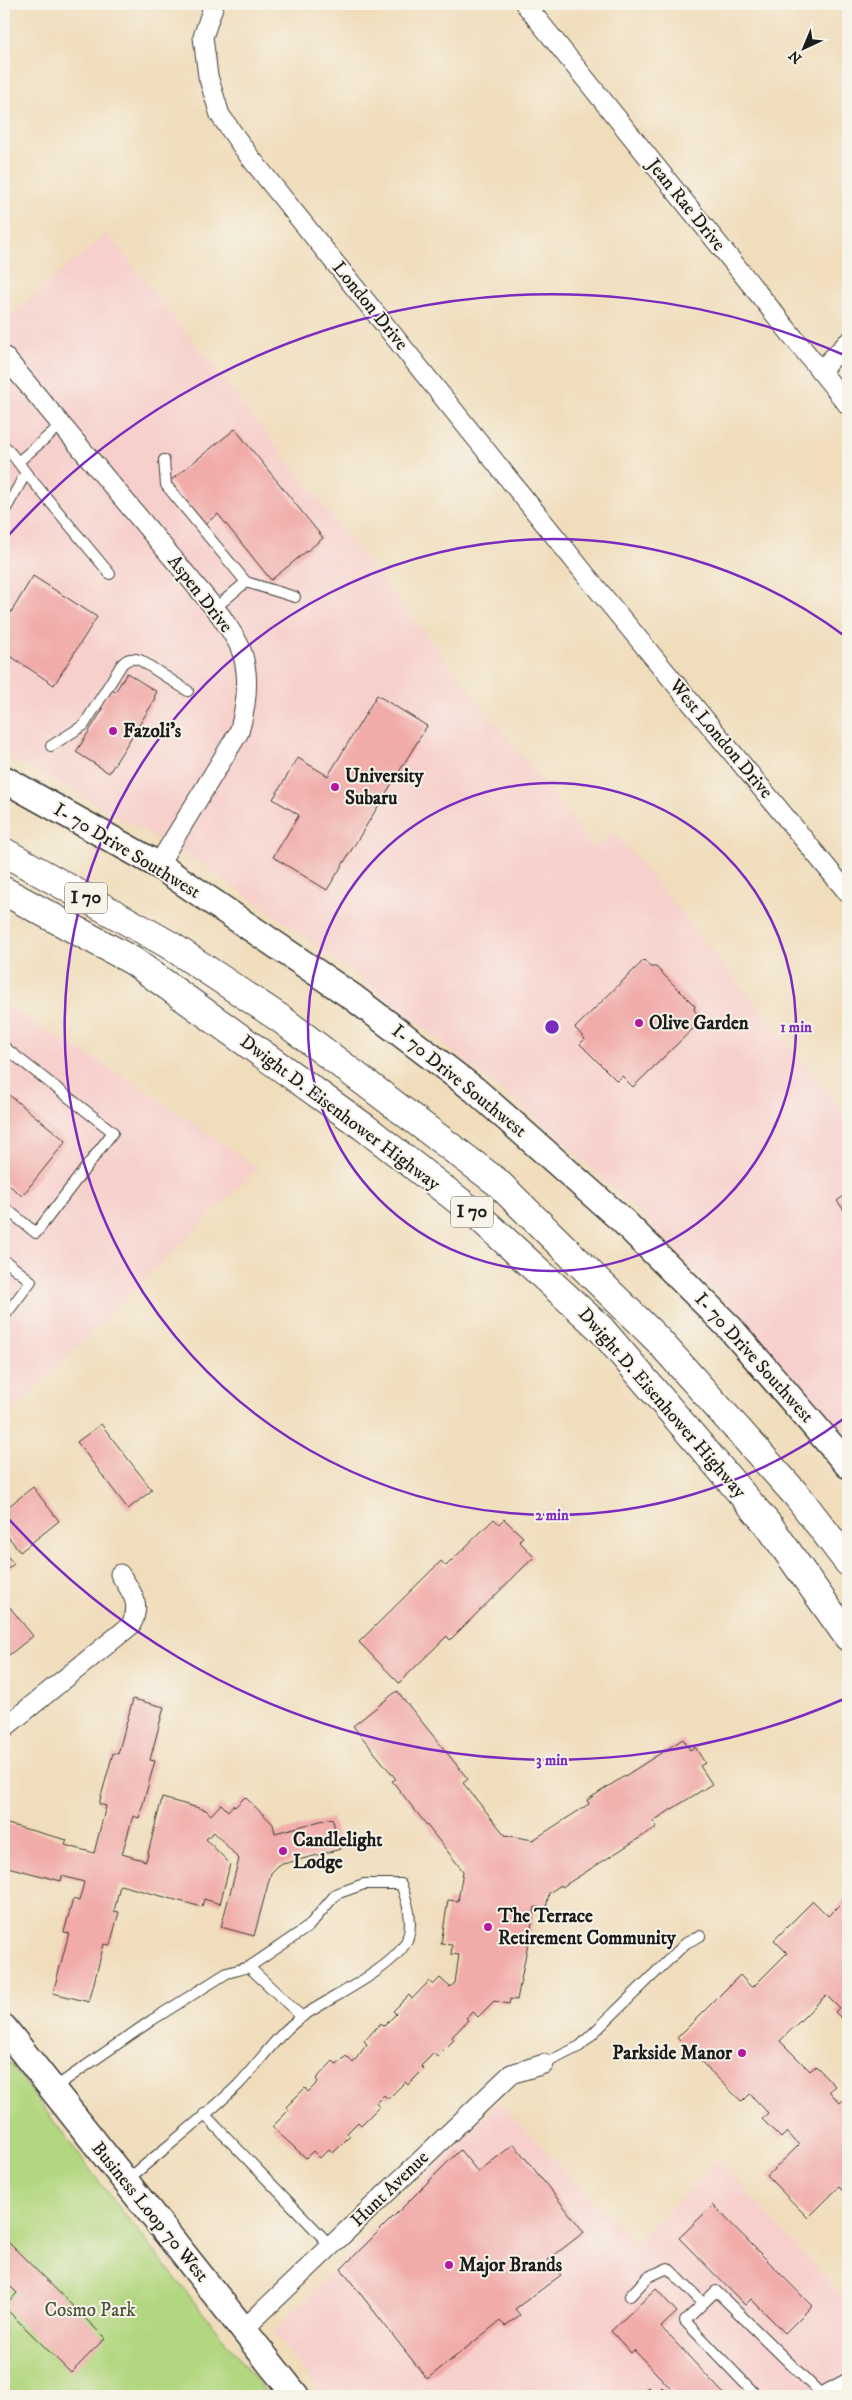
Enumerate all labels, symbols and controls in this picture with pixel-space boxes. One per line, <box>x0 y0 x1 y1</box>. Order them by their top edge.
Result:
north arrow <box>780 22 830 72</box>
text: N <box>785 46 806 67</box>
street label: Jean Rae Drive <box>641 153 730 256</box>
street label: London Drive <box>327 257 413 355</box>
street label: Aspen Drive <box>163 551 238 637</box>
street label: West London Drive <box>664 674 778 803</box>
place label: Fazoli's <box>123 720 182 743</box>
marker: Fazoli's <box>107 725 119 737</box>
place label: University Subaru <box>345 765 425 810</box>
marker: University Subaru <box>329 781 341 793</box>
street label: I- 70 Drive Southwest <box>49 798 205 904</box>
road number: I 70 <box>65 882 107 914</box>
place label: Olive Garden <box>649 1012 750 1035</box>
marker: Olive Garden <box>633 1017 645 1029</box>
centre of rings <box>543 1018 561 1036</box>
text: 1 min <box>780 1018 812 1037</box>
street label: I- 70 Drive Southwest <box>387 1020 531 1142</box>
street label: Dwight D. Eisenhower Highway <box>235 1030 445 1196</box>
road number: I 70 <box>451 1196 493 1228</box>
street label: I- 70 Drive Southwest <box>690 1288 818 1428</box>
street label: Dwight D. Eisenhower Highway <box>573 1303 752 1504</box>
text: 2 min <box>535 1506 569 1525</box>
text: 3 min <box>536 1751 568 1770</box>
place label: Candlelight Lodge <box>293 1829 383 1874</box>
marker: Candlelight Lodge <box>277 1845 289 1857</box>
place label: The Terrace Retirement Community <box>497 1905 677 1950</box>
marker: The Terrace Retirement Community <box>482 1921 494 1933</box>
place label: Parkside Manor <box>612 2042 733 2065</box>
marker: Parkside Manor <box>736 2047 748 2059</box>
street label: Business Loop 70 West <box>86 2137 214 2287</box>
street label: Hunt Avenue <box>346 2146 434 2232</box>
place label: Major Brands <box>459 2254 563 2278</box>
marker: Major Brands <box>443 2259 455 2271</box>
park label: Cosmo Park <box>44 2299 136 2322</box>

